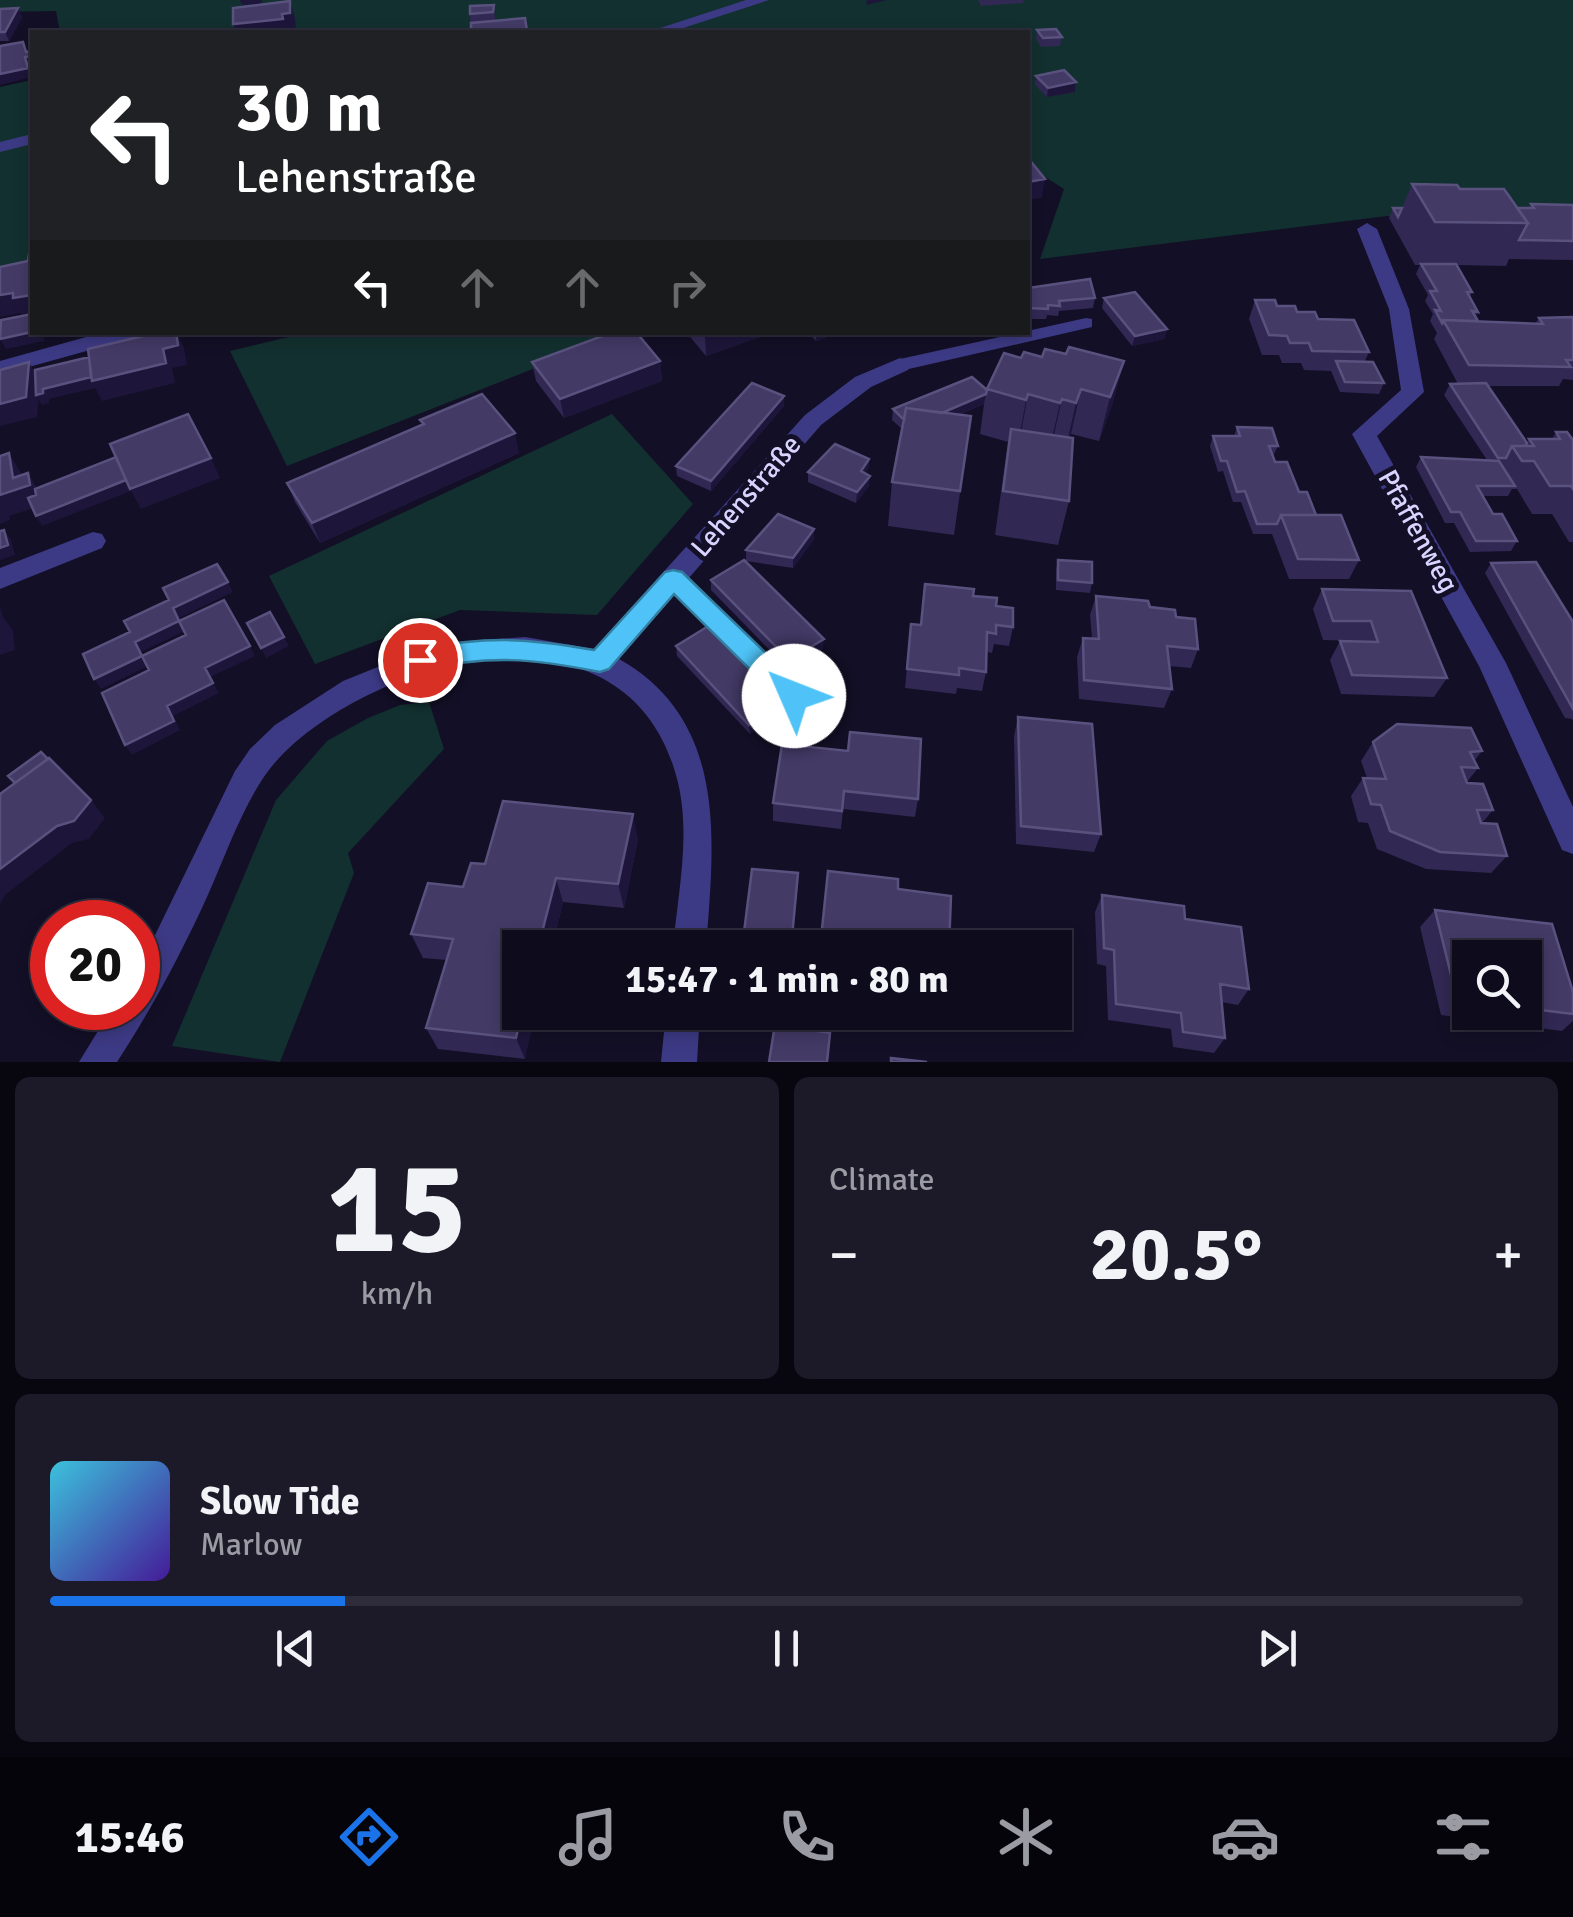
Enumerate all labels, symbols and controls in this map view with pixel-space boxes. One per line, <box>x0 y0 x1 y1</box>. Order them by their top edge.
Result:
text: 30 m <box>235 64 383 150</box>
icon: left <box>70 70 200 200</box>
text: Lehenstraße <box>235 150 477 205</box>
icon: left <box>345 260 400 315</box>
icon: ahead <box>450 260 505 315</box>
icon: ahead <box>555 260 610 315</box>
icon: right <box>660 260 715 315</box>
street label: Lehenstraße <box>684 428 808 564</box>
street label: Pfaffenweg <box>1370 464 1466 598</box>
pin <box>378 618 463 703</box>
icon: arrive <box>393 633 448 688</box>
position arrow <box>742 644 846 748</box>
speed limit sign: 20 <box>30 900 160 1030</box>
map controls <box>1452 940 1542 1030</box>
button: search <box>1452 940 1542 1030</box>
text: 15:47 · 1 min · 80 m <box>625 956 949 1003</box>
text: 15 <box>327 1129 467 1289</box>
text: Climate <box>829 1160 935 1199</box>
text: 20.5° <box>1090 1208 1263 1301</box>
text: − <box>829 1221 859 1289</box>
text: + <box>1493 1221 1523 1289</box>
text: km/h <box>361 1274 433 1313</box>
text: Slow Tide <box>200 1478 360 1525</box>
text: Marlow <box>200 1525 302 1564</box>
icon: previous <box>268 1621 323 1676</box>
icon: pause <box>759 1621 814 1676</box>
icon: next <box>1250 1621 1305 1676</box>
icon: directions <box>334 1802 404 1872</box>
icon: music <box>553 1802 623 1872</box>
icon: phone <box>772 1802 842 1872</box>
icon: climate <box>991 1802 1061 1872</box>
icon: car <box>1210 1802 1280 1872</box>
icon: filters <box>1428 1802 1498 1872</box>
text: 15:46 <box>74 1810 185 1865</box>

